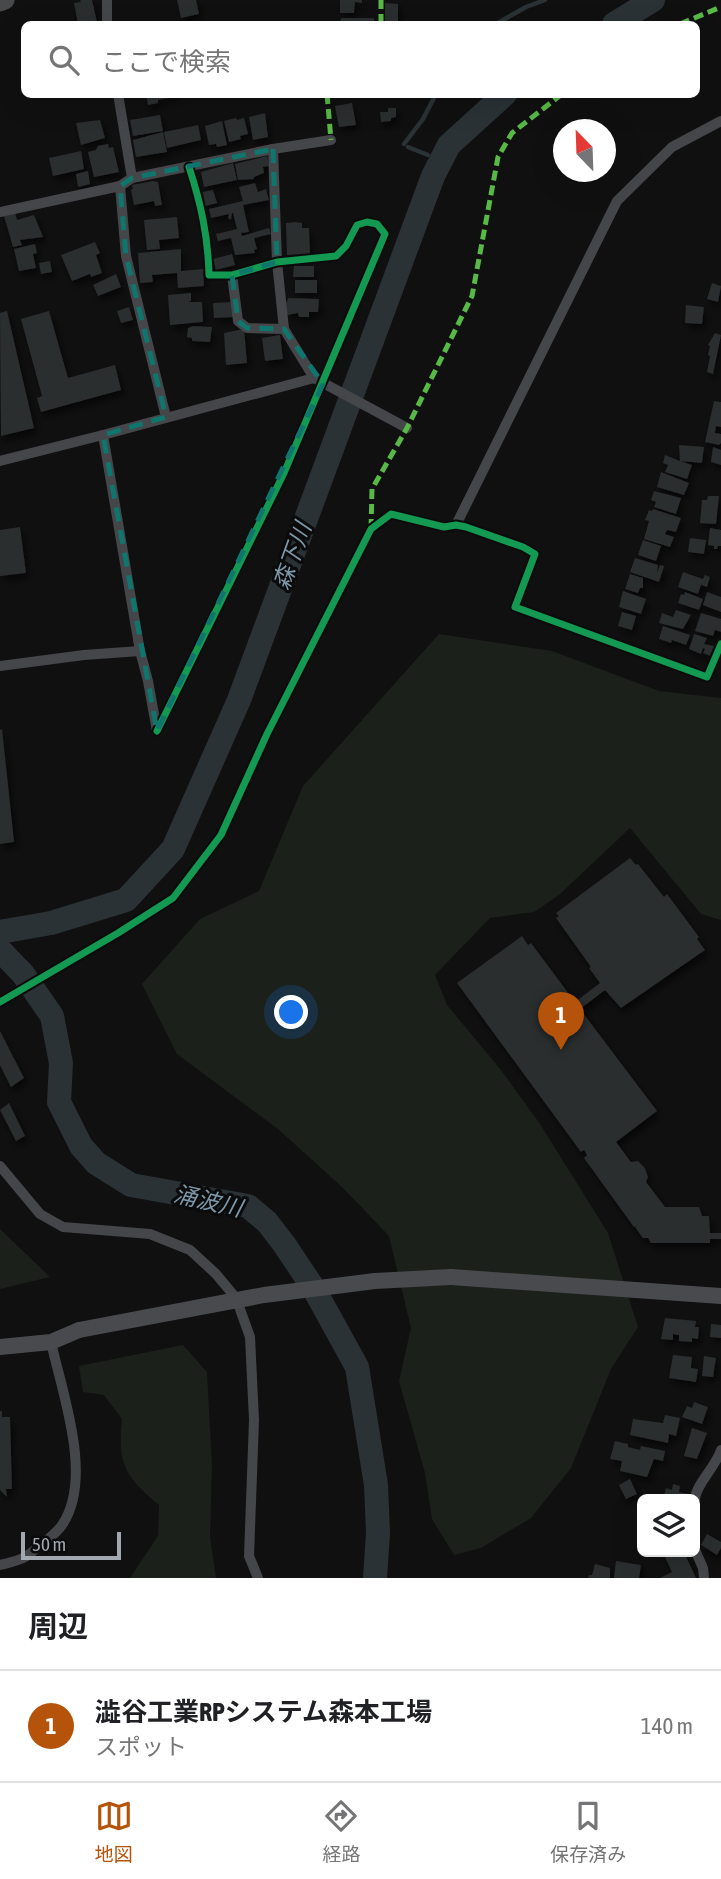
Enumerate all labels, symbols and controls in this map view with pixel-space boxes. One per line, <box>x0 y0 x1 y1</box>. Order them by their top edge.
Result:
search box <box>21 21 700 98</box>
icon: search <box>45 41 83 79</box>
text: ここで検索 <box>101 47 231 77</box>
north arrow <box>553 119 616 182</box>
water label: 森下川 <box>268 516 317 593</box>
pin: 1 <box>538 992 584 1050</box>
your location <box>274 995 308 1029</box>
water label: 涌波川 <box>171 1181 247 1222</box>
map controls <box>637 1494 700 1557</box>
button: layers <box>637 1494 700 1557</box>
scale bar <box>21 1529 121 1561</box>
text: 50 m <box>32 1533 66 1555</box>
text: 周辺 <box>28 1609 88 1643</box>
text: 澁谷工業RPシステム森本工場 <box>95 1697 432 1727</box>
text: 1 <box>46 1713 56 1739</box>
text: 140 m <box>641 1713 693 1739</box>
text: スポット <box>95 1734 187 1760</box>
tab: 地図 <box>95 1797 133 1866</box>
tab: 経路 <box>322 1797 360 1866</box>
tab: 保存済み <box>550 1797 626 1866</box>

